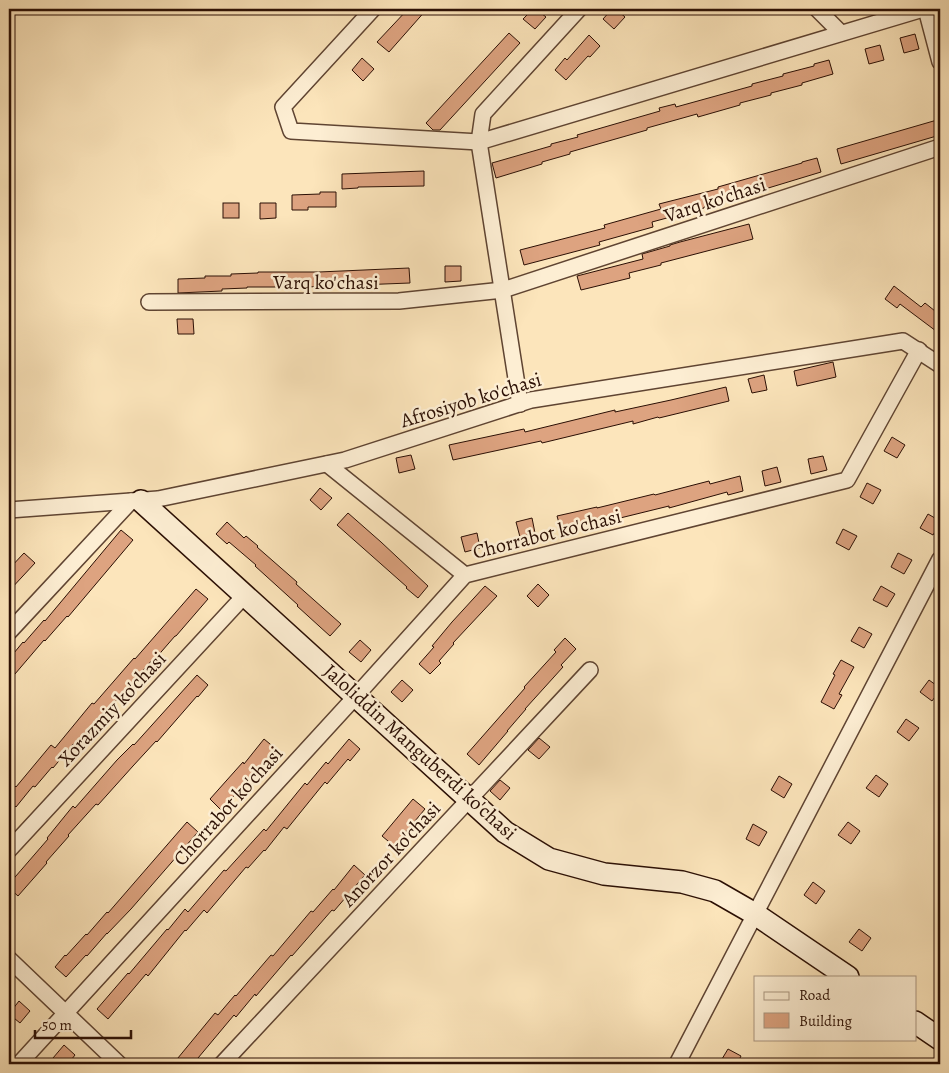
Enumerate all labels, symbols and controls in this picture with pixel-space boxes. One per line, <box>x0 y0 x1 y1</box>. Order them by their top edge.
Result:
street label: Varq ko'chasi <box>660 171 769 229</box>
street label: Varq ko'chasi <box>272 269 379 296</box>
street label: Afrosiyob ko'chasi <box>396 366 545 435</box>
street label: Chorrabot ko'chasi <box>470 502 624 566</box>
street label: Xorazmiy ko'chasi <box>52 646 172 772</box>
street label: Jaloliddin Manguberdi ko'chasi <box>318 658 522 846</box>
street label: Chorrabot ko'chasi <box>167 740 289 872</box>
street label: Anorzor ko'chasi <box>335 796 447 913</box>
legend <box>754 976 916 1040</box>
text: Road <box>799 985 831 1005</box>
scale bar <box>35 1008 131 1040</box>
text: Building <box>799 1011 852 1031</box>
text: 50 m <box>42 1015 72 1035</box>

